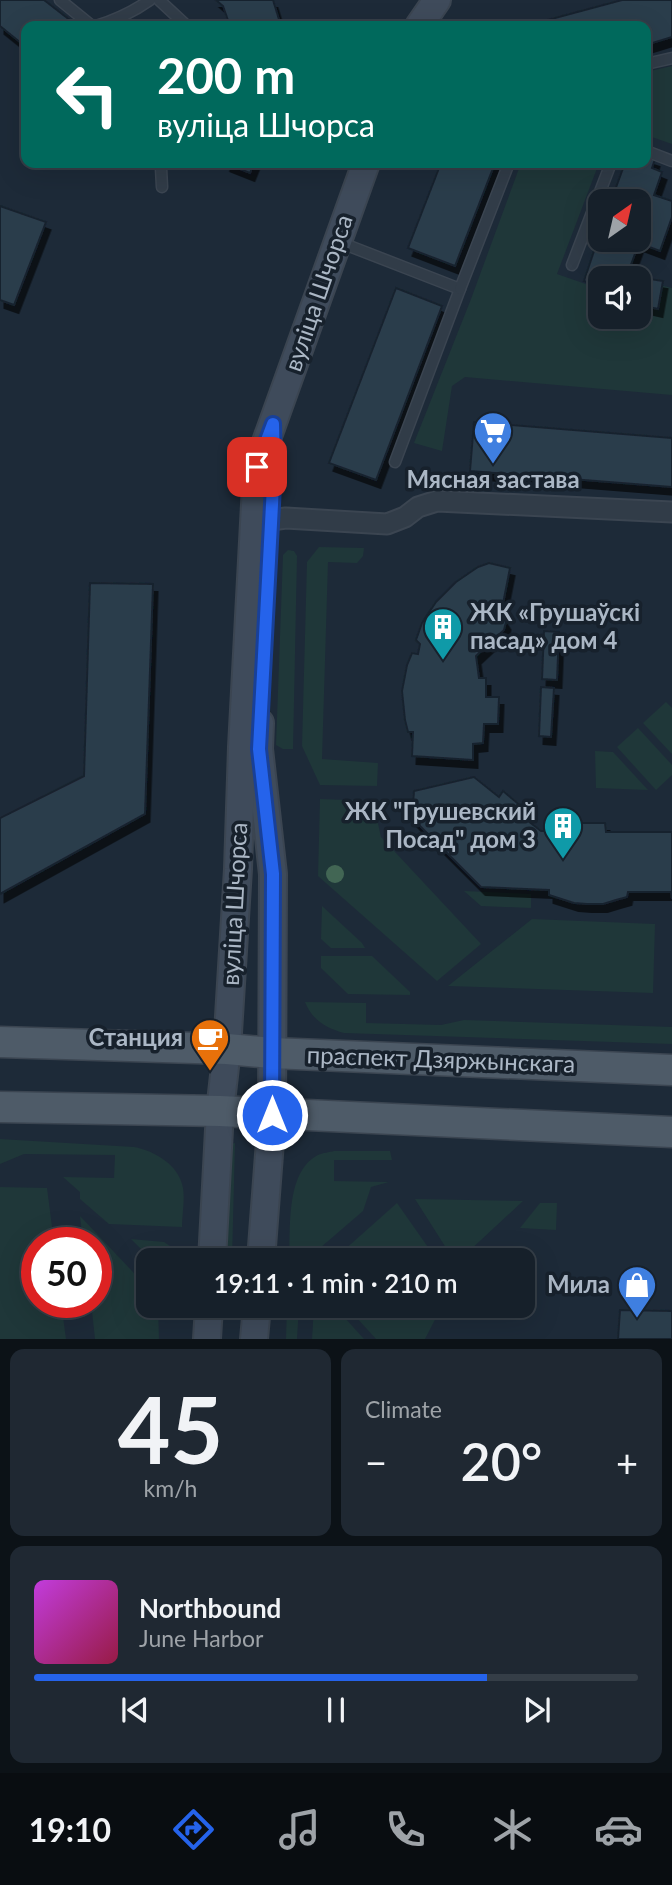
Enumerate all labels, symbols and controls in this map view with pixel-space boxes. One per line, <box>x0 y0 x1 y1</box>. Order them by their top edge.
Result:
text: 200 m <box>157 46 295 104</box>
icon: left <box>42 49 133 140</box>
text: вуліца Шчорса <box>157 105 375 144</box>
north arrow <box>588 189 651 252</box>
map controls <box>588 189 651 329</box>
street label: вуліца Шчорса <box>277 210 358 375</box>
button: sound <box>588 266 651 329</box>
supermarket icon: Мясная застава <box>472 410 514 465</box>
pin <box>227 437 287 497</box>
icon: arrive <box>238 448 276 486</box>
place label: Мясная застава <box>406 464 580 493</box>
place label: ЖК «Грушаўскі пасад» дом 4 <box>470 597 640 654</box>
building icon: ЖК «Грушаўскі пасад» дом 4 <box>422 606 464 661</box>
place label: ЖК "Грушевский Посад" дом 3 <box>345 796 536 853</box>
building icon: ЖК "Грушевский Посад" дом 3 <box>542 805 584 860</box>
street label: вуліца Шчорса <box>215 822 252 986</box>
cafe icon: Станция <box>189 1017 231 1072</box>
place label: Станция <box>89 1022 183 1051</box>
street label: праспект Дзяржынскага <box>306 1039 576 1078</box>
position arrow <box>235 1078 309 1152</box>
speed limit sign: 50 <box>21 1227 112 1318</box>
shop icon: Мила <box>616 1264 658 1319</box>
text: 19:11 · 1 min · 210 m <box>213 1267 458 1299</box>
place label: Мила <box>547 1269 610 1298</box>
text: 45 <box>118 1374 223 1483</box>
text: Climate <box>365 1395 442 1423</box>
text: 20° <box>461 1430 542 1492</box>
text: − <box>365 1439 387 1485</box>
text: + <box>616 1439 638 1485</box>
text: km/h <box>144 1474 197 1502</box>
text: Northbound <box>139 1592 281 1624</box>
text: June Harbor <box>139 1624 263 1652</box>
icon: previous <box>116 1691 154 1729</box>
icon: pause <box>317 1691 355 1729</box>
icon: next <box>518 1691 556 1729</box>
icon: directions <box>169 1805 218 1854</box>
icon: music <box>275 1805 324 1854</box>
icon: phone <box>381 1805 430 1854</box>
icon: climate <box>488 1805 537 1854</box>
icon: car <box>594 1805 643 1854</box>
text: 19:10 <box>29 1810 111 1849</box>

